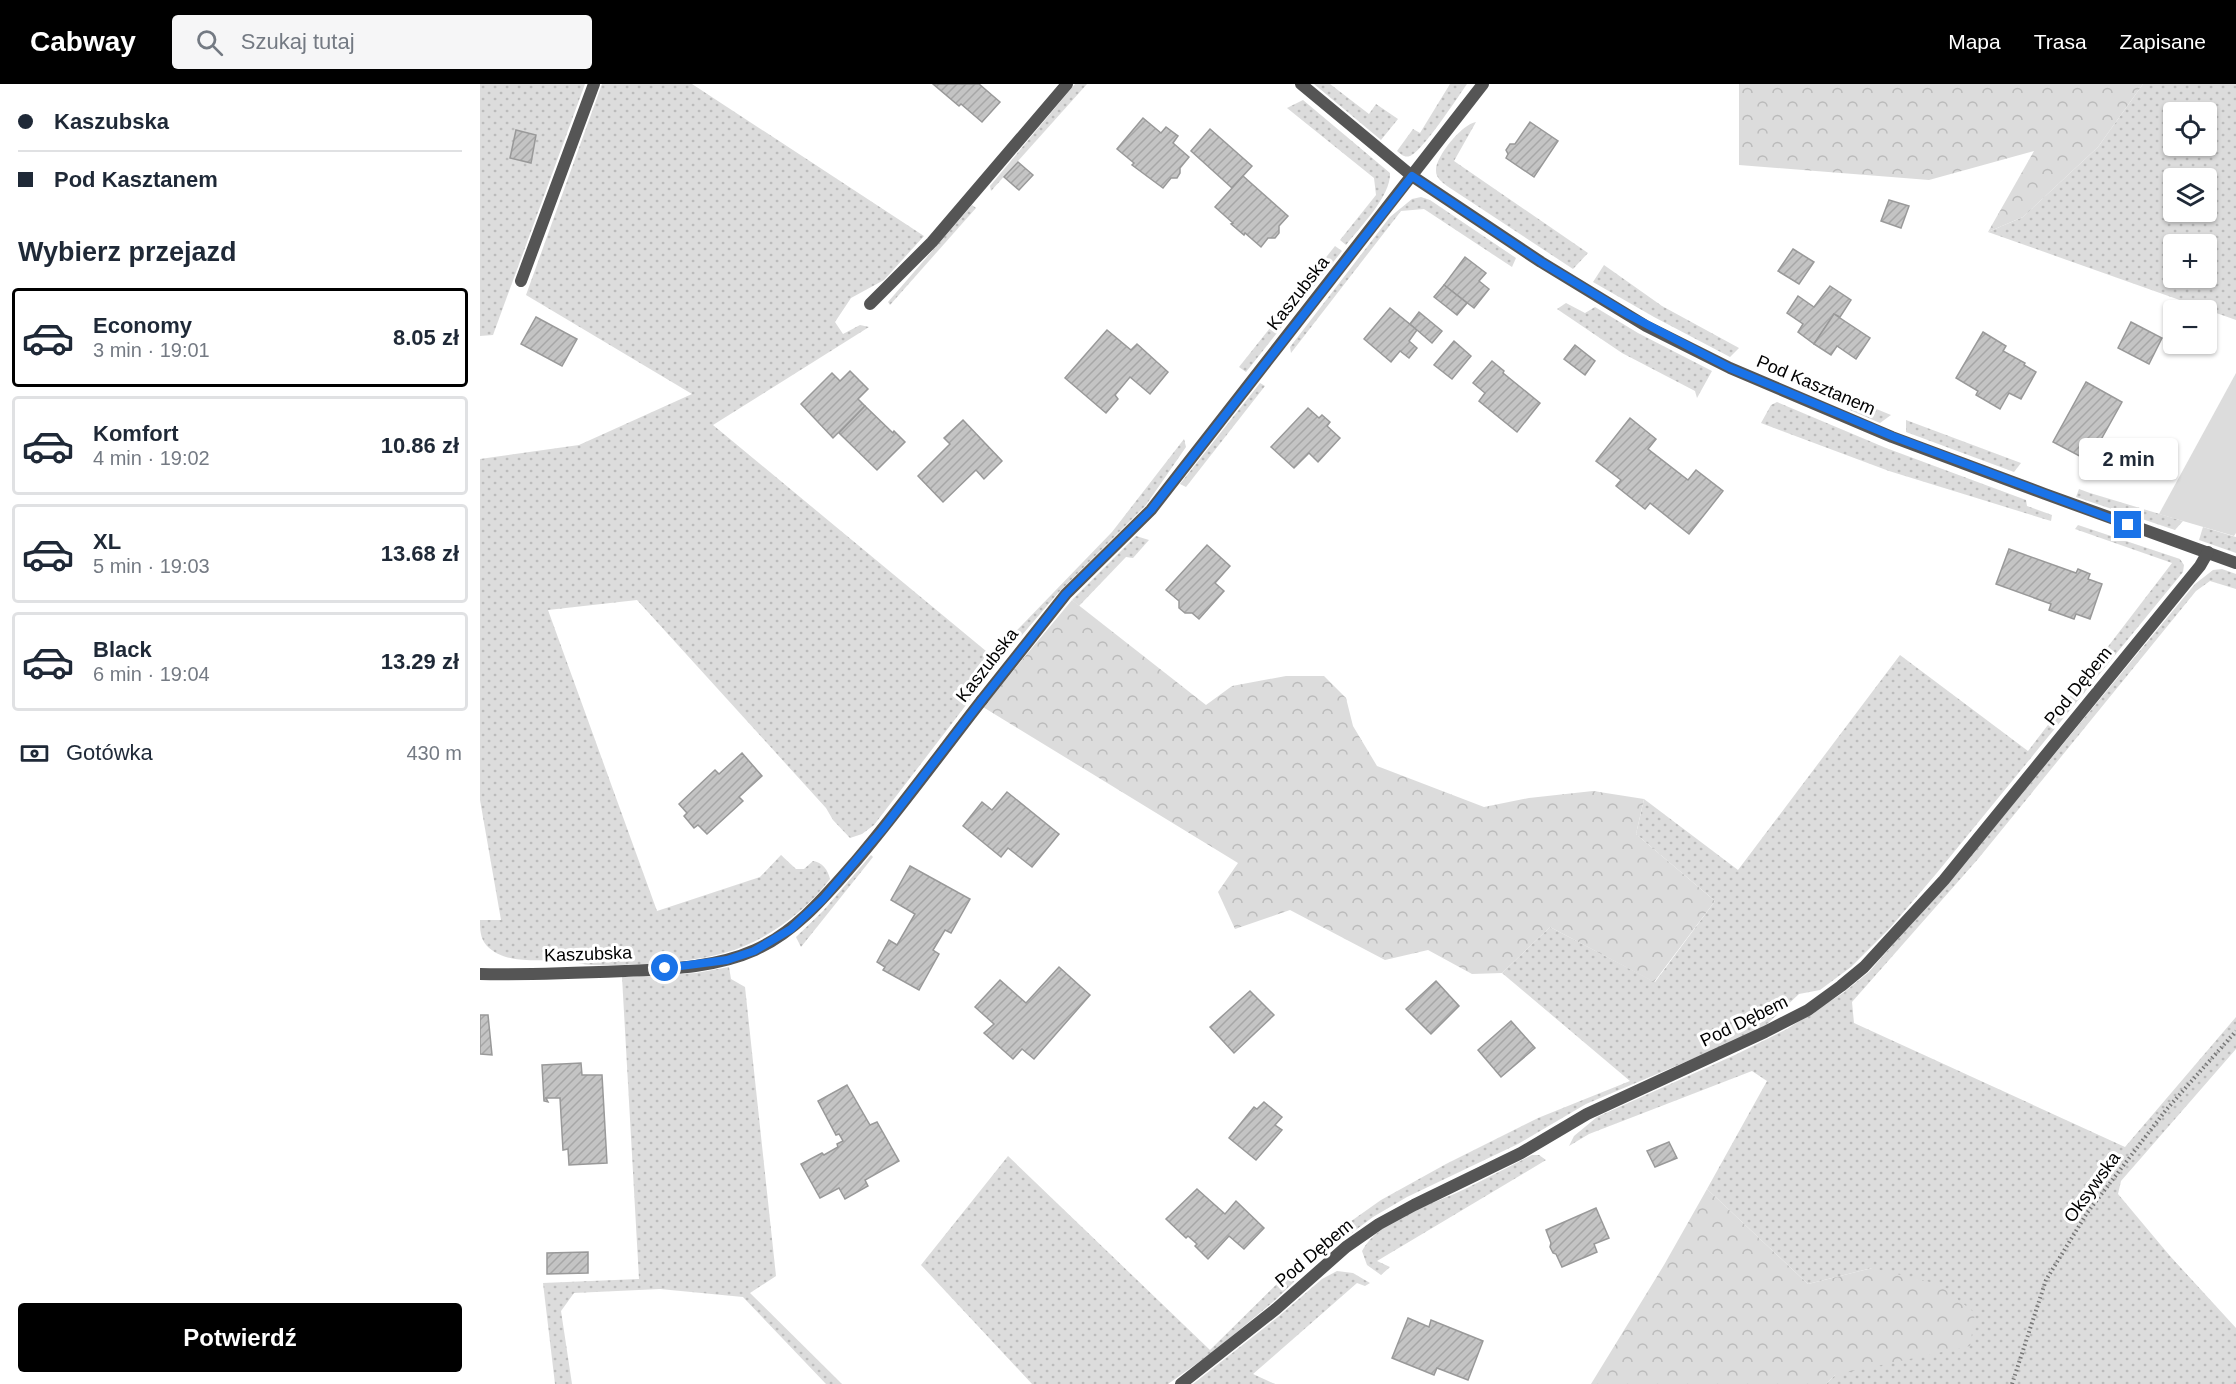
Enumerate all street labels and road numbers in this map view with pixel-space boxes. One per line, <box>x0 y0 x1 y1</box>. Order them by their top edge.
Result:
street label: Kaszubska <box>1263 251 1334 334</box>
street label: Pod Kasztanem <box>1754 351 1878 419</box>
street label: Kaszubska <box>952 623 1023 706</box>
street label: Pod Dębem <box>2040 643 2116 729</box>
street label: Kaszubska <box>544 942 633 966</box>
street label: Pod Dębem <box>1697 991 1791 1051</box>
street label: Oksywska <box>2060 1147 2125 1226</box>
street label: Pod Dębem <box>1271 1215 1357 1291</box>

